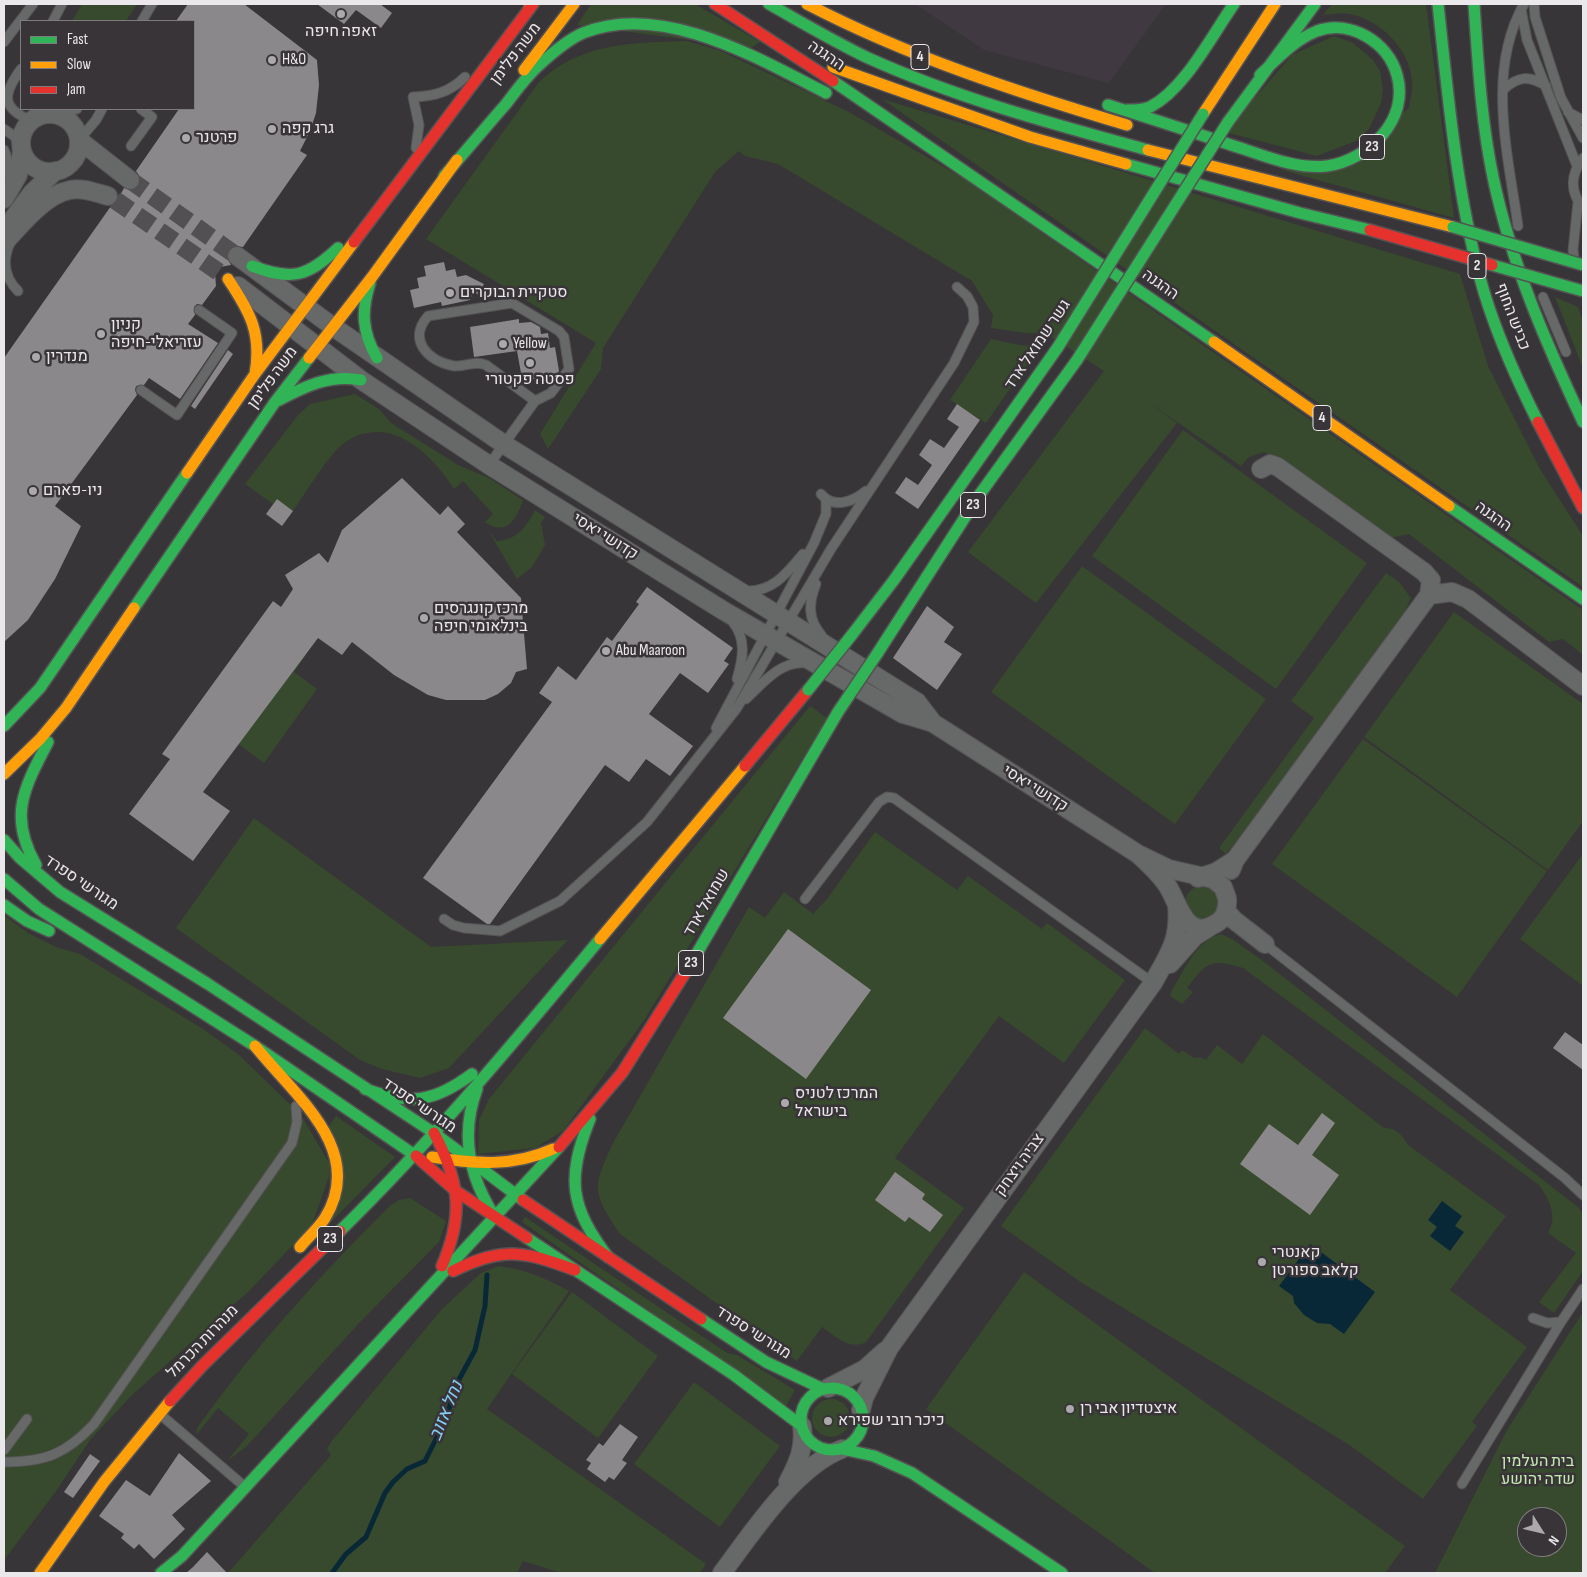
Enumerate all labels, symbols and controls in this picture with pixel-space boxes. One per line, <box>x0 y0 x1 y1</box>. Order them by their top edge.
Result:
marker: זאפה חיפה <box>335 8 347 20</box>
street label: משה פלימן <box>486 19 546 89</box>
legend <box>20 20 195 110</box>
place label: זאפה חיפה <box>305 22 377 42</box>
text: Fast <box>67 30 88 49</box>
street label: ההגנה <box>804 37 848 75</box>
road number: 4 <box>911 44 929 70</box>
place label: H&O <box>282 50 306 70</box>
marker: H&O <box>266 54 278 66</box>
text: Slow <box>67 55 91 74</box>
text: Jam <box>67 80 85 99</box>
place label: גרג קפה <box>282 119 334 139</box>
marker: גרג קפה <box>266 123 278 135</box>
place label: פרטנר <box>196 128 237 148</box>
marker: פרטנר <box>180 132 192 144</box>
road number: 23 <box>1360 134 1384 160</box>
road number: 2 <box>1468 254 1486 278</box>
street label: ההגנה <box>1138 266 1182 304</box>
street label: כביש החוף <box>1490 281 1534 353</box>
place label: סטקיית הבוקרים <box>460 283 568 303</box>
marker: סטקיית הבוקרים <box>444 287 456 299</box>
street label: גשר שמואל ארד <box>1001 296 1075 394</box>
place label: קניון עזריאלי-חיפה <box>111 315 202 353</box>
marker: קניון עזריאלי-חיפה <box>95 328 107 340</box>
place label: Yellow <box>513 334 547 354</box>
marker: Yellow <box>497 338 509 350</box>
street label: משה פלימן <box>244 343 302 413</box>
place label: מנדרין <box>46 347 88 367</box>
marker: מנדרין <box>30 351 42 363</box>
marker: פסטה פקטורי <box>524 357 536 369</box>
place label: פסטה פקטורי <box>485 370 575 390</box>
road number: 4 <box>1313 406 1331 430</box>
place label: ניו-פארם <box>43 481 103 501</box>
marker: ניו-פארם <box>27 485 39 497</box>
road number: 23 <box>960 492 986 518</box>
street label: ההגנה <box>1471 498 1515 536</box>
street label: קדושי יאסי <box>569 509 641 565</box>
place label: מרכז קונגרסים בינלאומי חיפה <box>434 599 528 637</box>
marker: מרכז קונגרסים בינלאומי חיפה <box>418 612 430 624</box>
place label: Abu Maaroon <box>616 641 685 661</box>
marker: Abu Maaroon <box>600 645 612 657</box>
street label: קדושי יאסי <box>999 761 1071 817</box>
street label: מגורשי ספרד <box>40 851 122 915</box>
street label: שמואל ארד <box>680 866 734 940</box>
road number: 23 <box>678 950 704 976</box>
street label: מגורשי ספרד <box>378 1074 460 1138</box>
place label: המרכז לטניס בישראל <box>795 1084 878 1122</box>
marker: המרכז לטניס בישראל <box>779 1097 791 1109</box>
street label: צביה ויצחק <box>991 1130 1049 1200</box>
road number: 23 <box>318 1226 342 1252</box>
place label: קאנטרי קלאב ספורטן <box>1272 1243 1359 1281</box>
marker: קאנטרי קלאב ספורטן <box>1256 1256 1268 1268</box>
street label: מנהרות הכרמל <box>163 1301 243 1383</box>
street label: מגורשי ספרד <box>712 1302 794 1364</box>
water label: נחל אזוב <box>425 1378 469 1444</box>
place label: איצטדיון אבי רן <box>1080 1399 1177 1419</box>
marker: איצטדיון אבי רן <box>1064 1403 1076 1415</box>
place label: כיכר רובי שפירא <box>838 1411 944 1431</box>
marker: כיכר רובי שפירא <box>822 1415 834 1427</box>
park label: בית העלמין שדה יהושע <box>1501 1452 1575 1490</box>
north arrow <box>1517 1507 1567 1557</box>
text: N <box>1545 1532 1563 1549</box>

